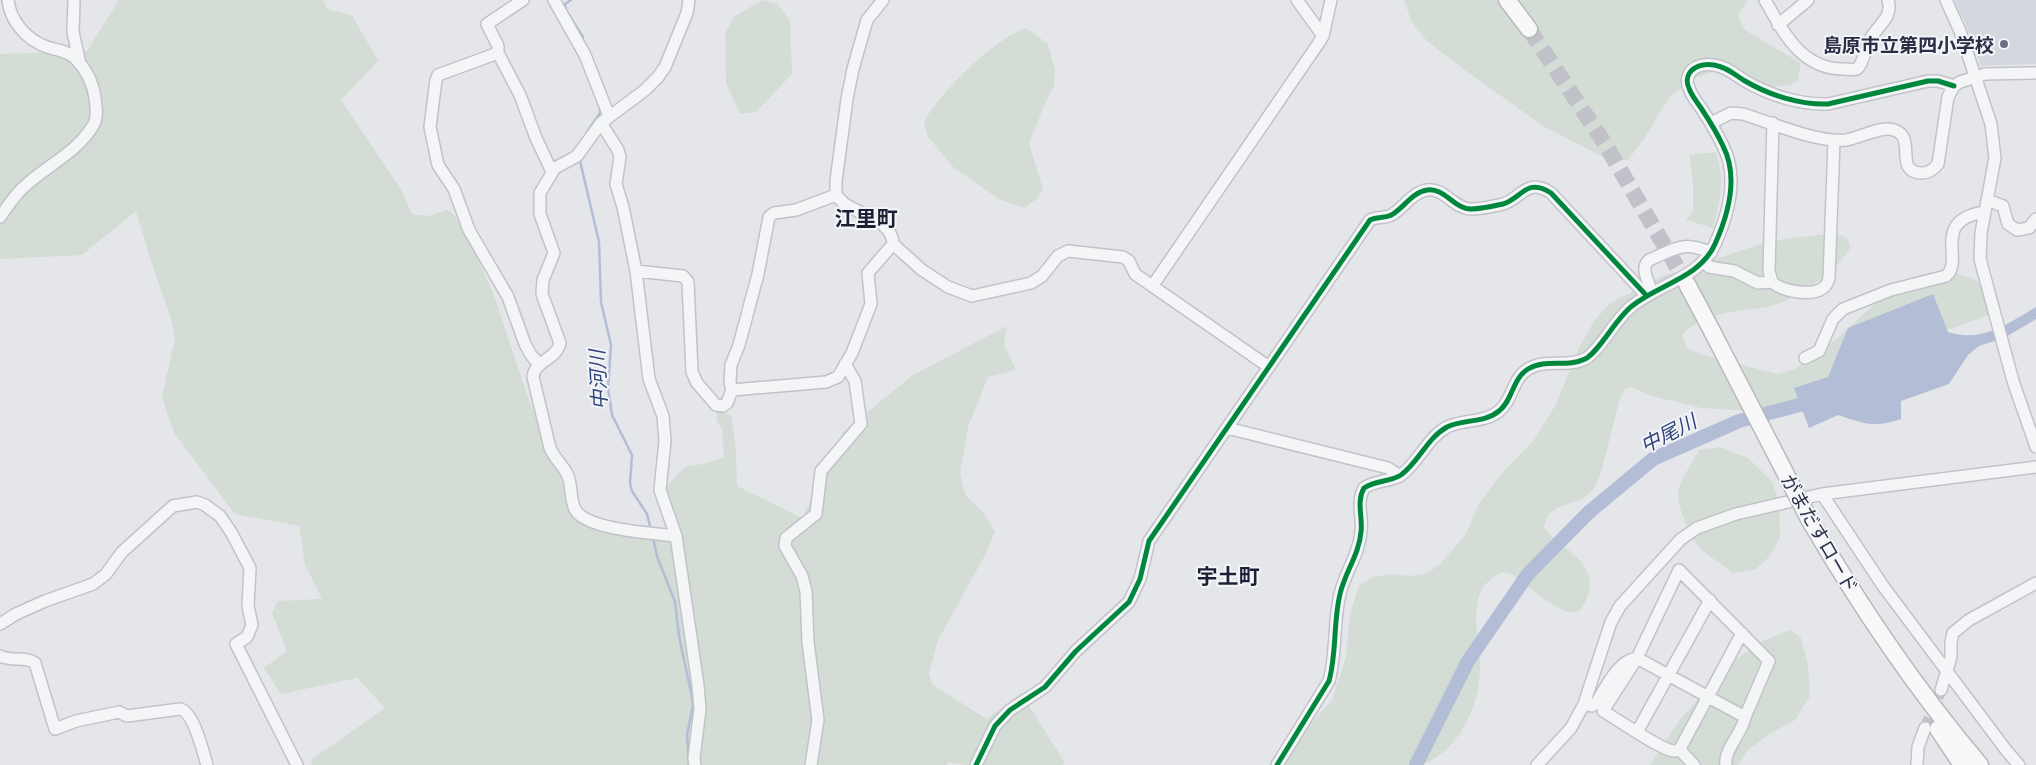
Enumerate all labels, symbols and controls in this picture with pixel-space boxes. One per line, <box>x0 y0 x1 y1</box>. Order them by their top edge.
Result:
place label: 島原市立第四小学校 <box>1823 30 1994 59</box>
marker: 島原市立第四小学校 <box>1998 38 2010 50</box>
district label: 江里町 <box>835 202 898 234</box>
water label: 中河川 <box>581 347 615 411</box>
water label: 中尾川 <box>1634 405 1704 460</box>
street label: がまだすロード <box>1774 468 1866 598</box>
district label: 宇土町 <box>1197 560 1260 592</box>

